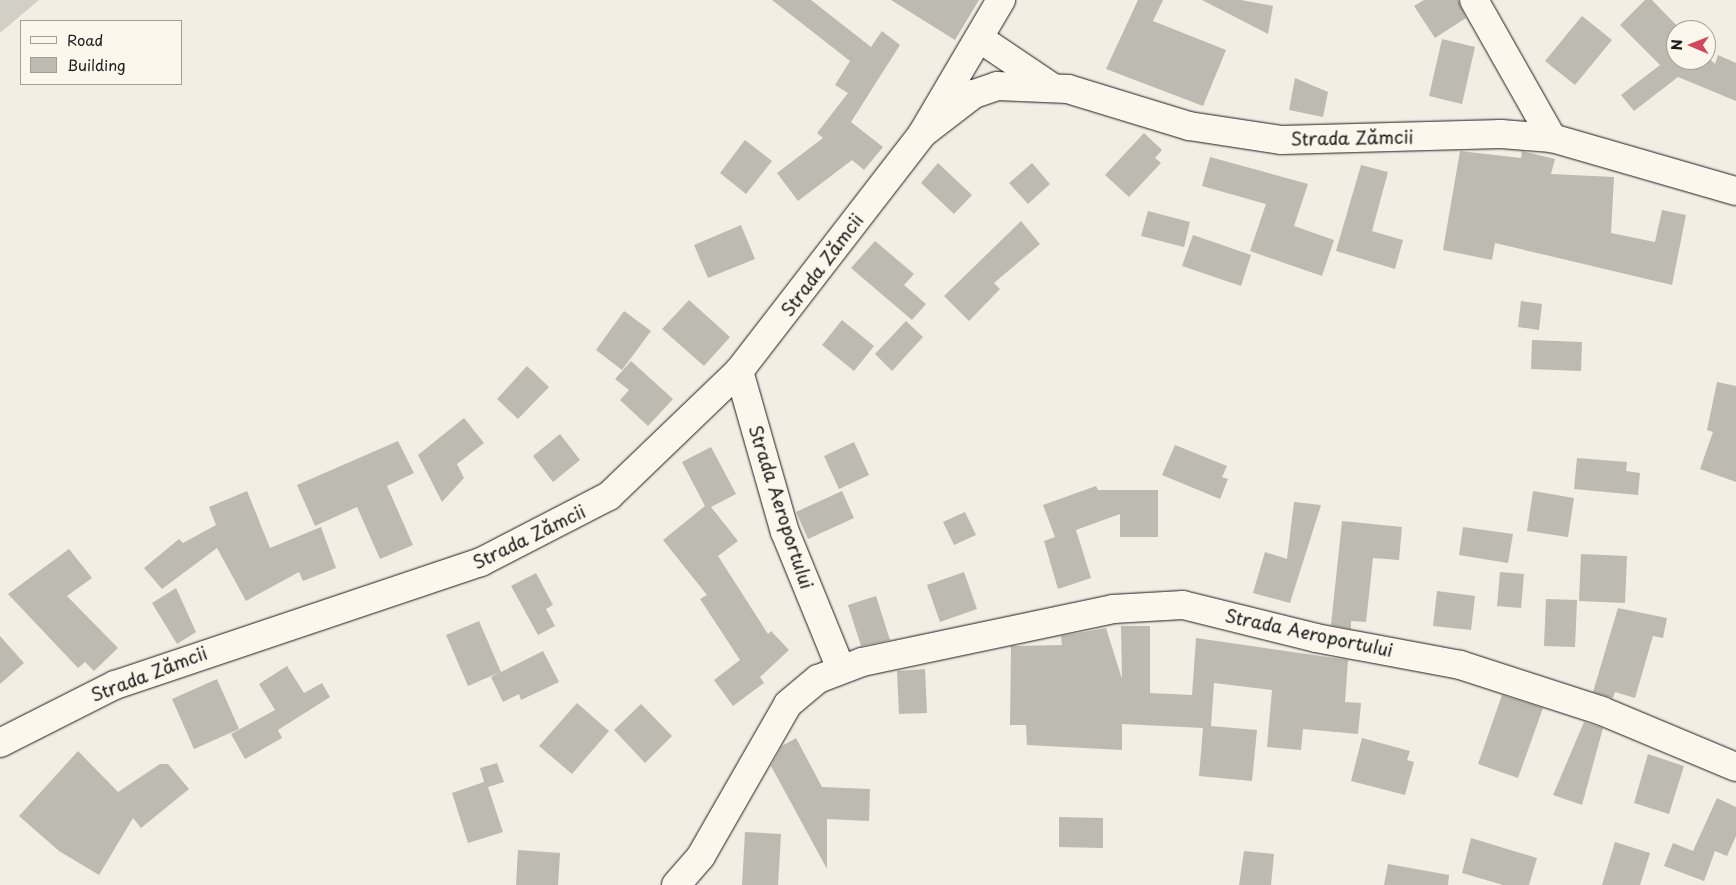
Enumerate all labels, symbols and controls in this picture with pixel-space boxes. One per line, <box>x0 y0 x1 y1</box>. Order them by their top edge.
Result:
legend <box>20 20 182 85</box>
north arrow <box>1666 20 1716 70</box>
text: Road <box>67 28 103 51</box>
text: N <box>1666 39 1687 50</box>
text: Building <box>67 53 126 76</box>
street label: Strada Zămcii <box>1290 126 1414 150</box>
street label: Strada Zămcii <box>776 209 868 321</box>
street label: Strada Aeroportului <box>744 422 818 592</box>
street label: Strada Zămcii <box>469 500 589 574</box>
street label: Strada Aeroportului <box>1222 604 1396 662</box>
street label: Strada Zămcii <box>88 642 210 706</box>

